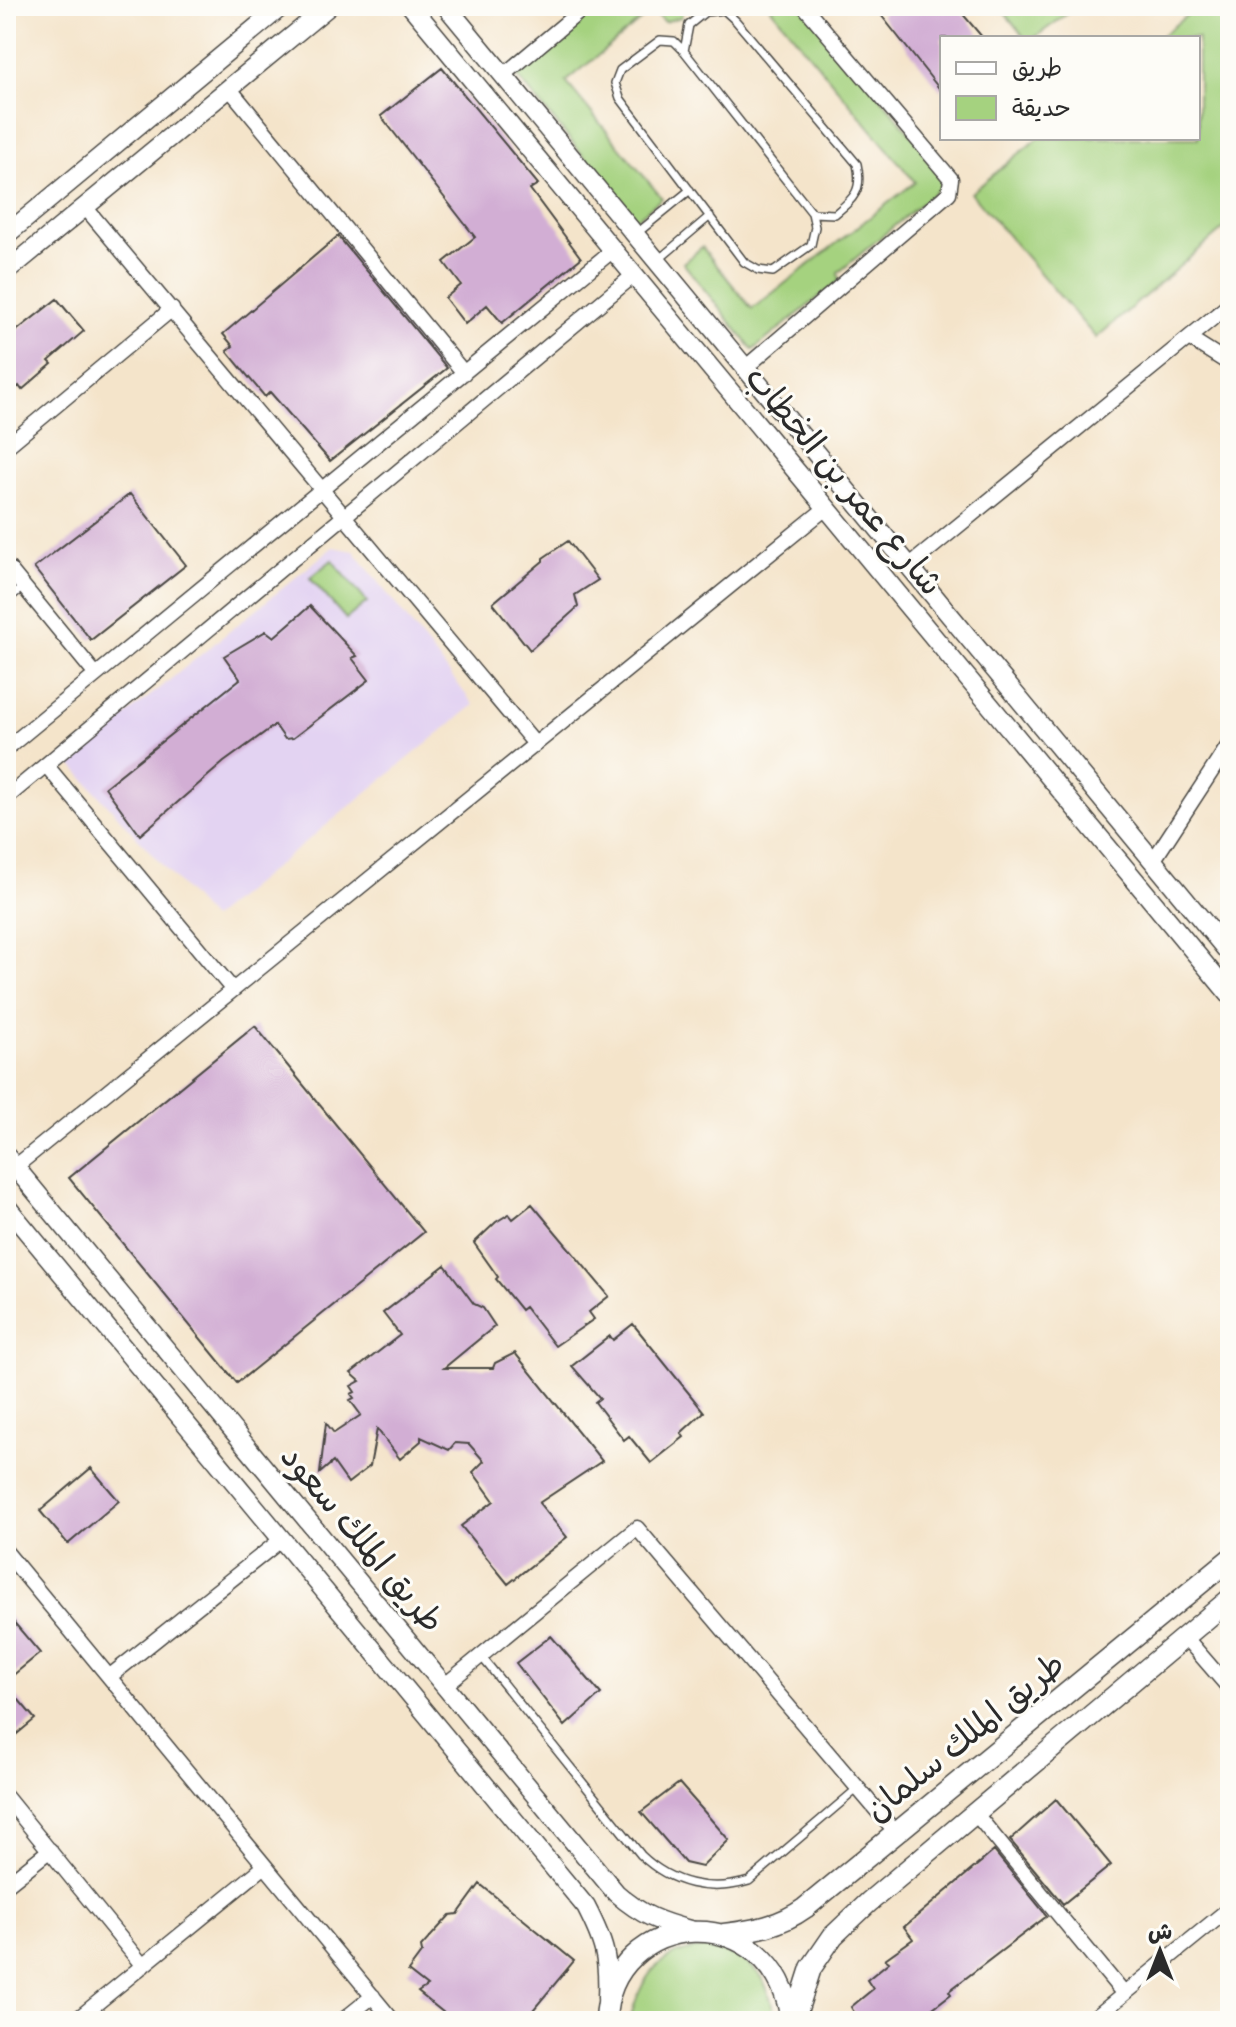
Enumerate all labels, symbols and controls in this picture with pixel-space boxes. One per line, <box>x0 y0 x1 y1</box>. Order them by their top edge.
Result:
legend <box>940 36 1200 140</box>
text: طريق <box>1012 53 1062 83</box>
text: حديقة <box>1012 93 1071 123</box>
street label: شارع عمر بن الخطاب <box>734 357 953 605</box>
street label: طريق الملك سعود <box>270 1435 454 1642</box>
street label: طريق الملك سلمان <box>855 1642 1073 1830</box>
north arrow <box>1120 1911 1200 1991</box>
text: ش <box>1148 1918 1172 1946</box>

